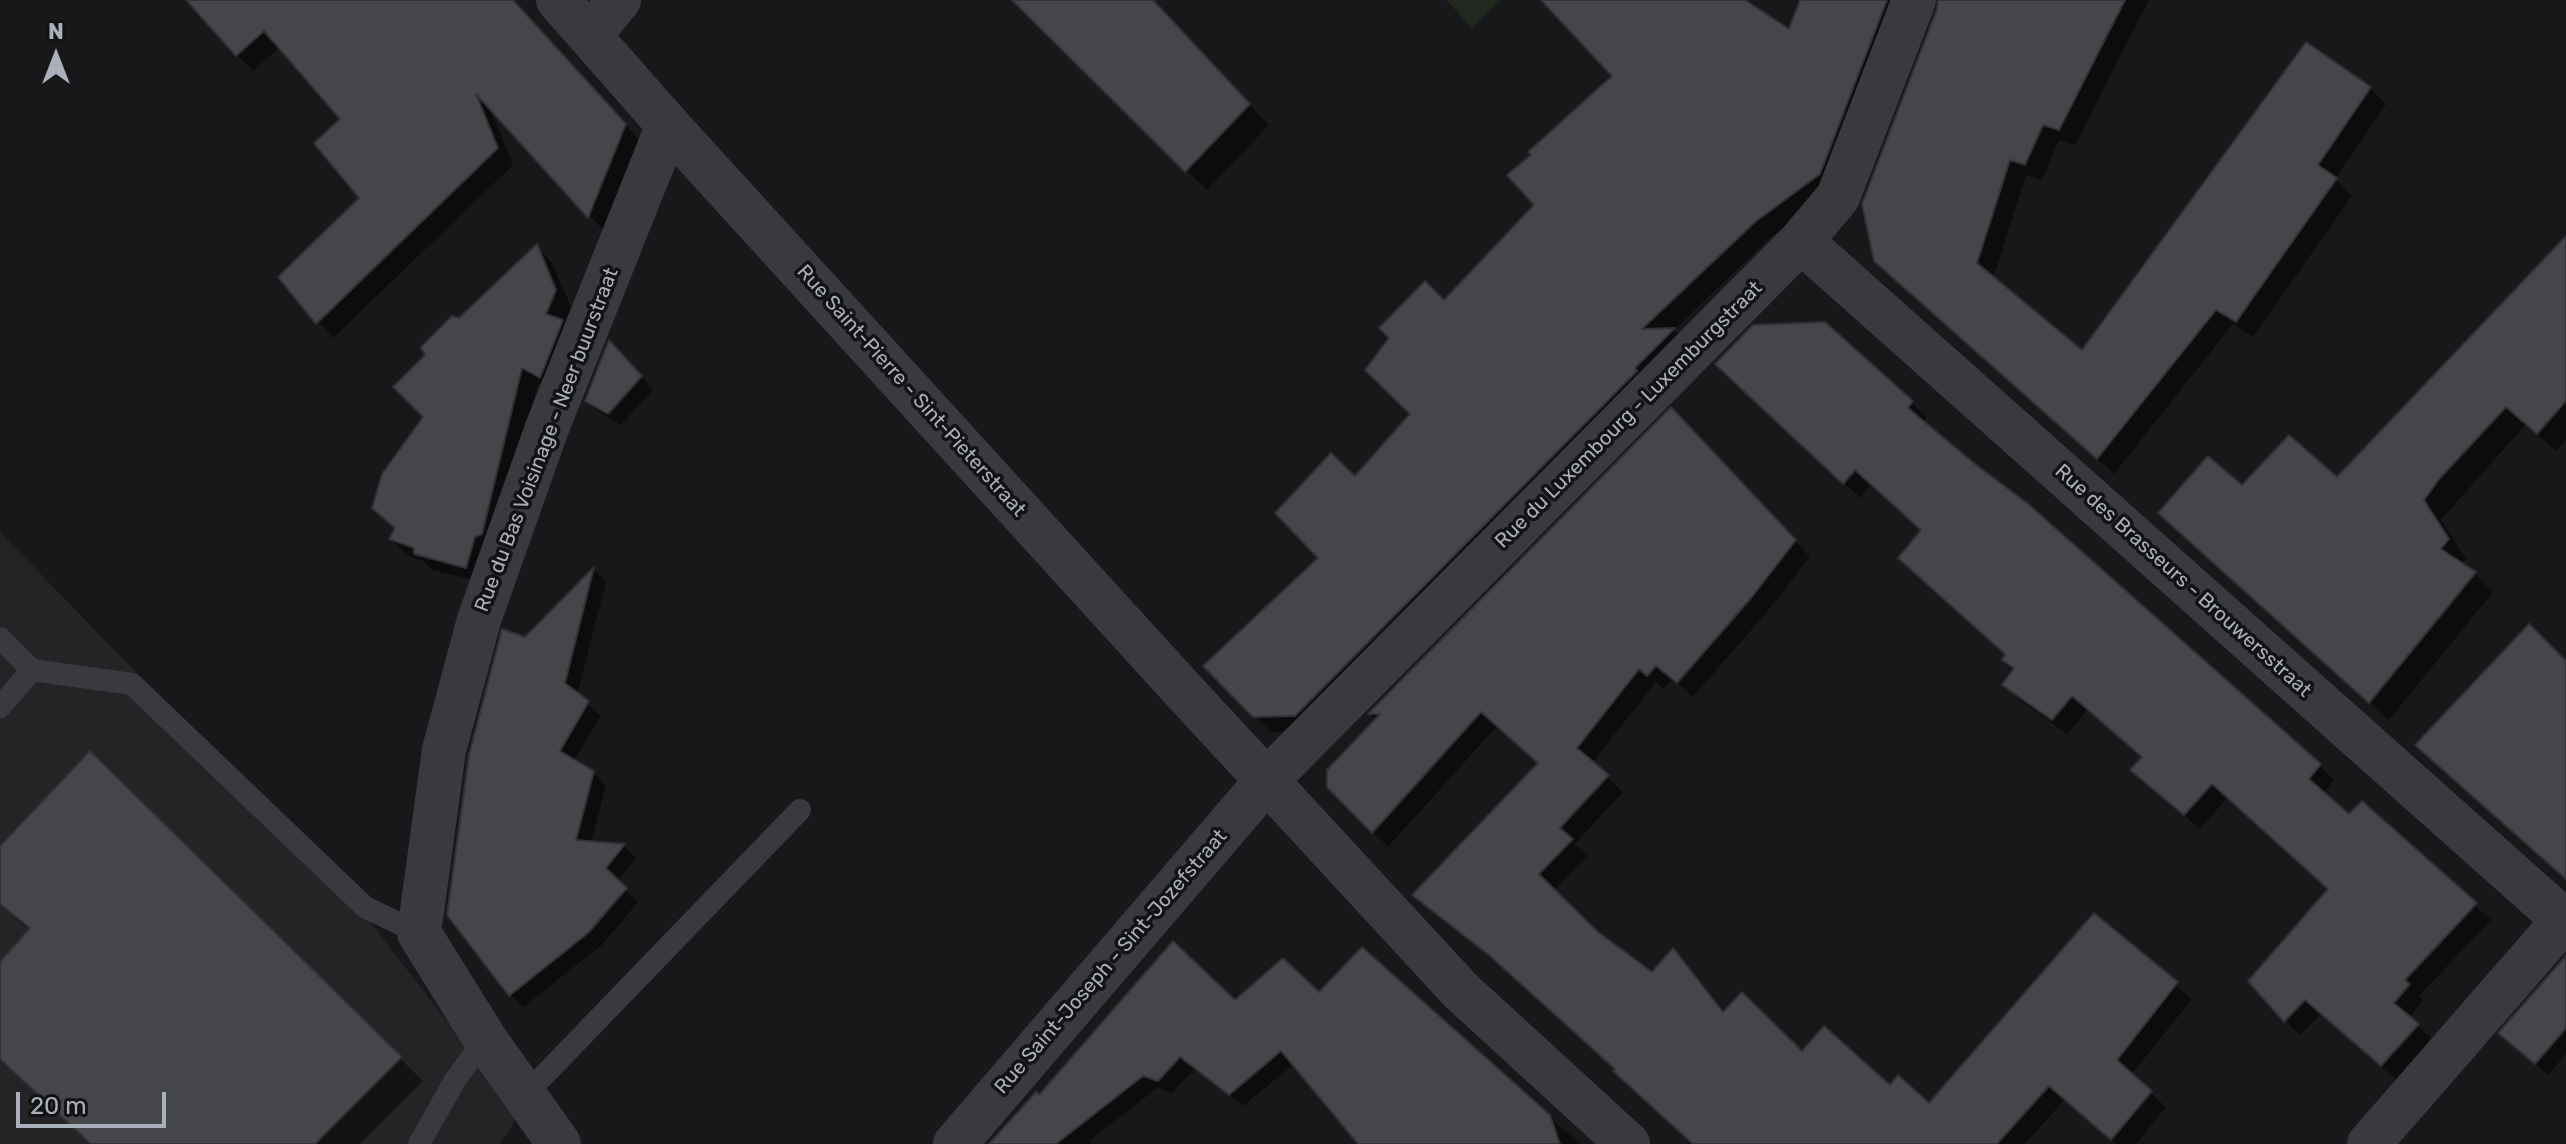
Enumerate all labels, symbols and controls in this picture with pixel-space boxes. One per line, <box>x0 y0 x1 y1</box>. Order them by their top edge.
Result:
north arrow <box>16 16 96 96</box>
text: N <box>48 18 64 45</box>
street label: Rue Saint-Pierre - Sint-Pieterstraat <box>792 260 1030 522</box>
street label: Rue du Bas Voisinage - Neer buurstraat <box>470 265 624 615</box>
street label: Rue du Luxembourg - Luxemburgstraat <box>1491 277 1767 553</box>
street label: Rue des Brasseurs - Brouwersstraat <box>2050 460 2316 702</box>
street label: Rue Saint-Joseph - Sint-Jozefstraat <box>990 825 1232 1099</box>
scale bar <box>20 1076 170 1126</box>
text: 20 m <box>30 1092 87 1120</box>

